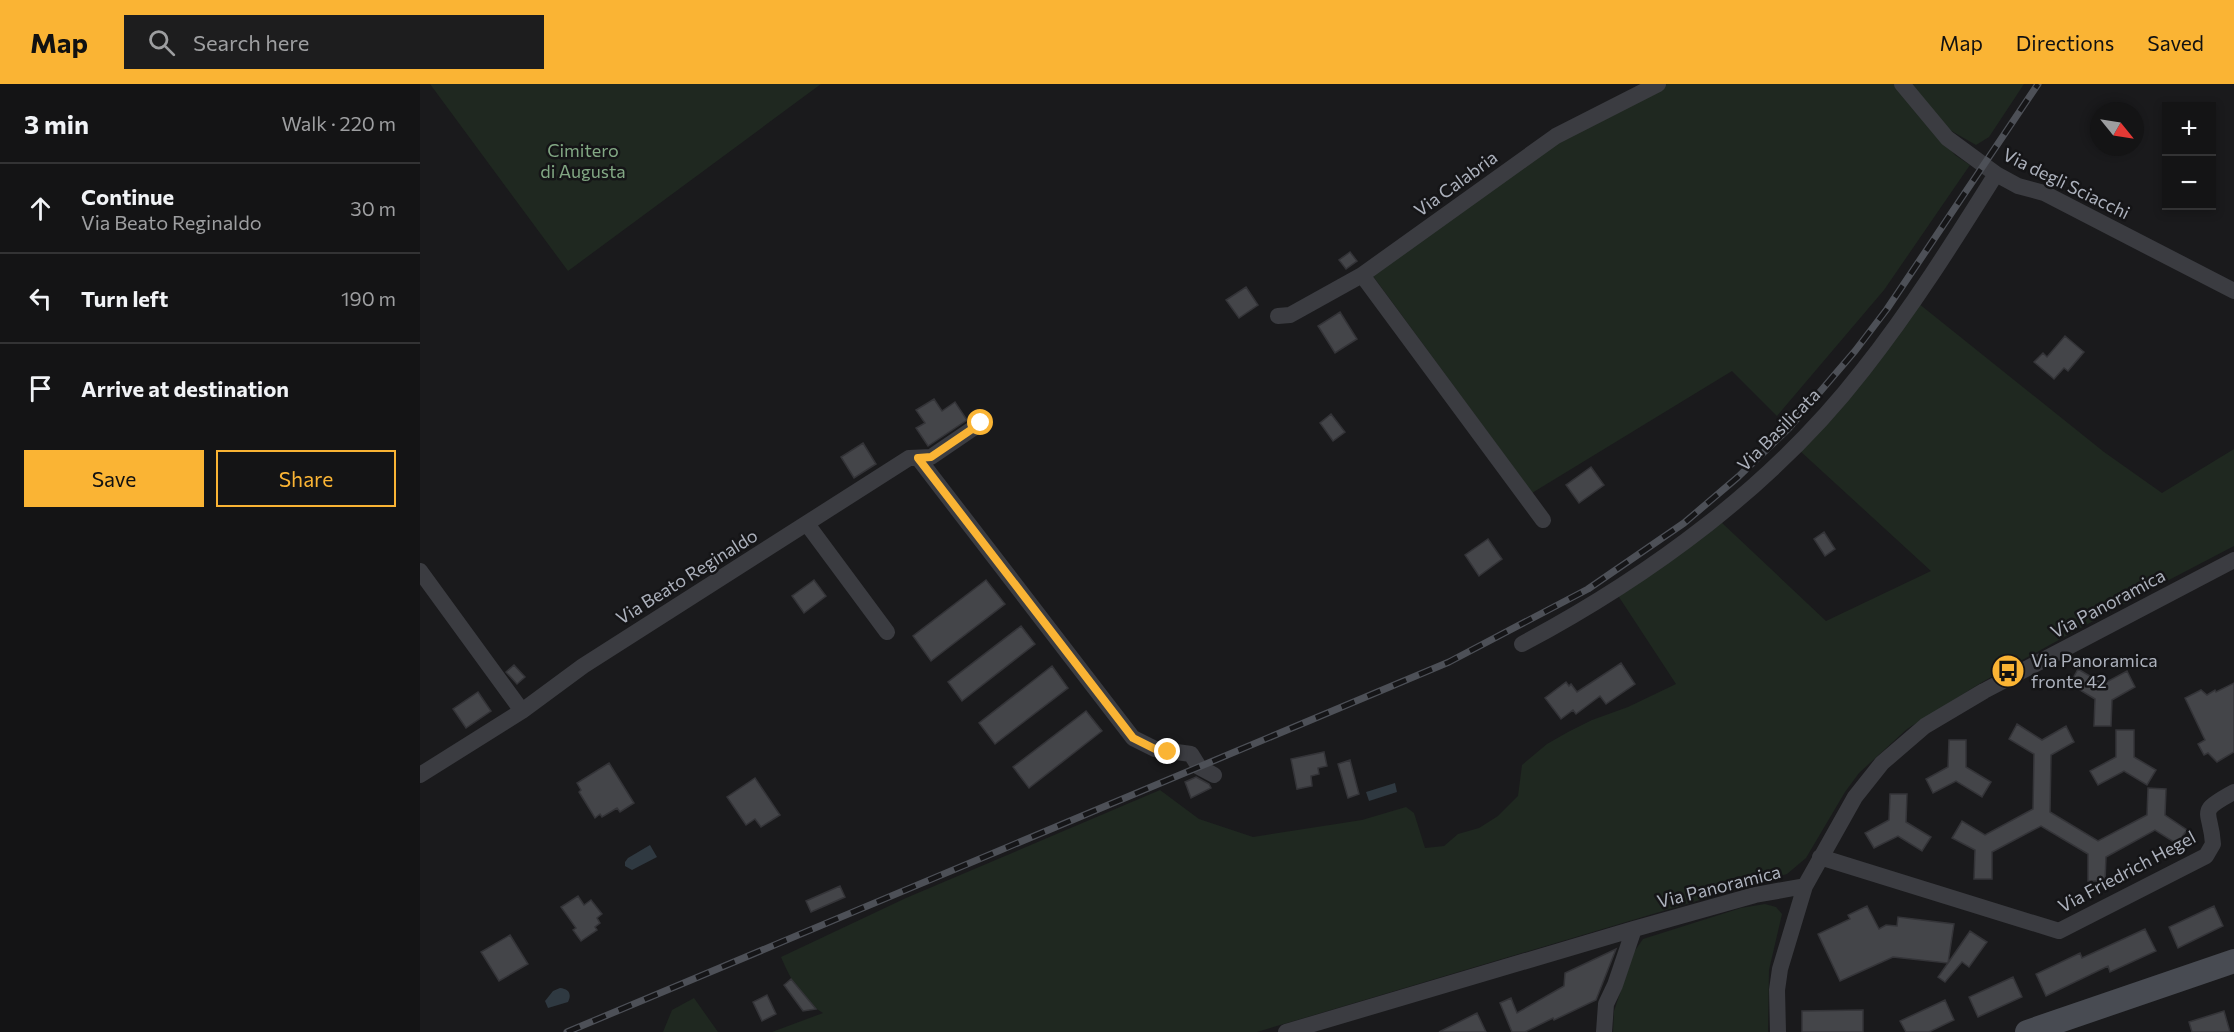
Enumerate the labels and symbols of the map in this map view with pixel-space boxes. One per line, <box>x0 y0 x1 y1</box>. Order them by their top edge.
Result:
north arrow <box>2090 102 2144 156</box>
park label: Cimitero di Augusta <box>540 139 626 182</box>
street label: Via degli Sciacchi <box>1999 143 2133 223</box>
street label: Via Calabria <box>1410 146 1501 221</box>
street label: Via Basilicata <box>1732 383 1824 475</box>
route start <box>967 409 993 435</box>
street label: Via Beato Reginaldo <box>612 524 761 629</box>
street label: Via Panoramica <box>2046 564 2169 643</box>
place label: Via Panoramica fronte 42 <box>2031 649 2158 692</box>
bus stop icon: Via Panoramica fronte 42 <box>1990 653 2026 689</box>
route end <box>1154 738 1180 764</box>
street label: Via Friedrich Hegel <box>2054 826 2199 917</box>
street label: Via Panoramica <box>1655 860 1783 912</box>

